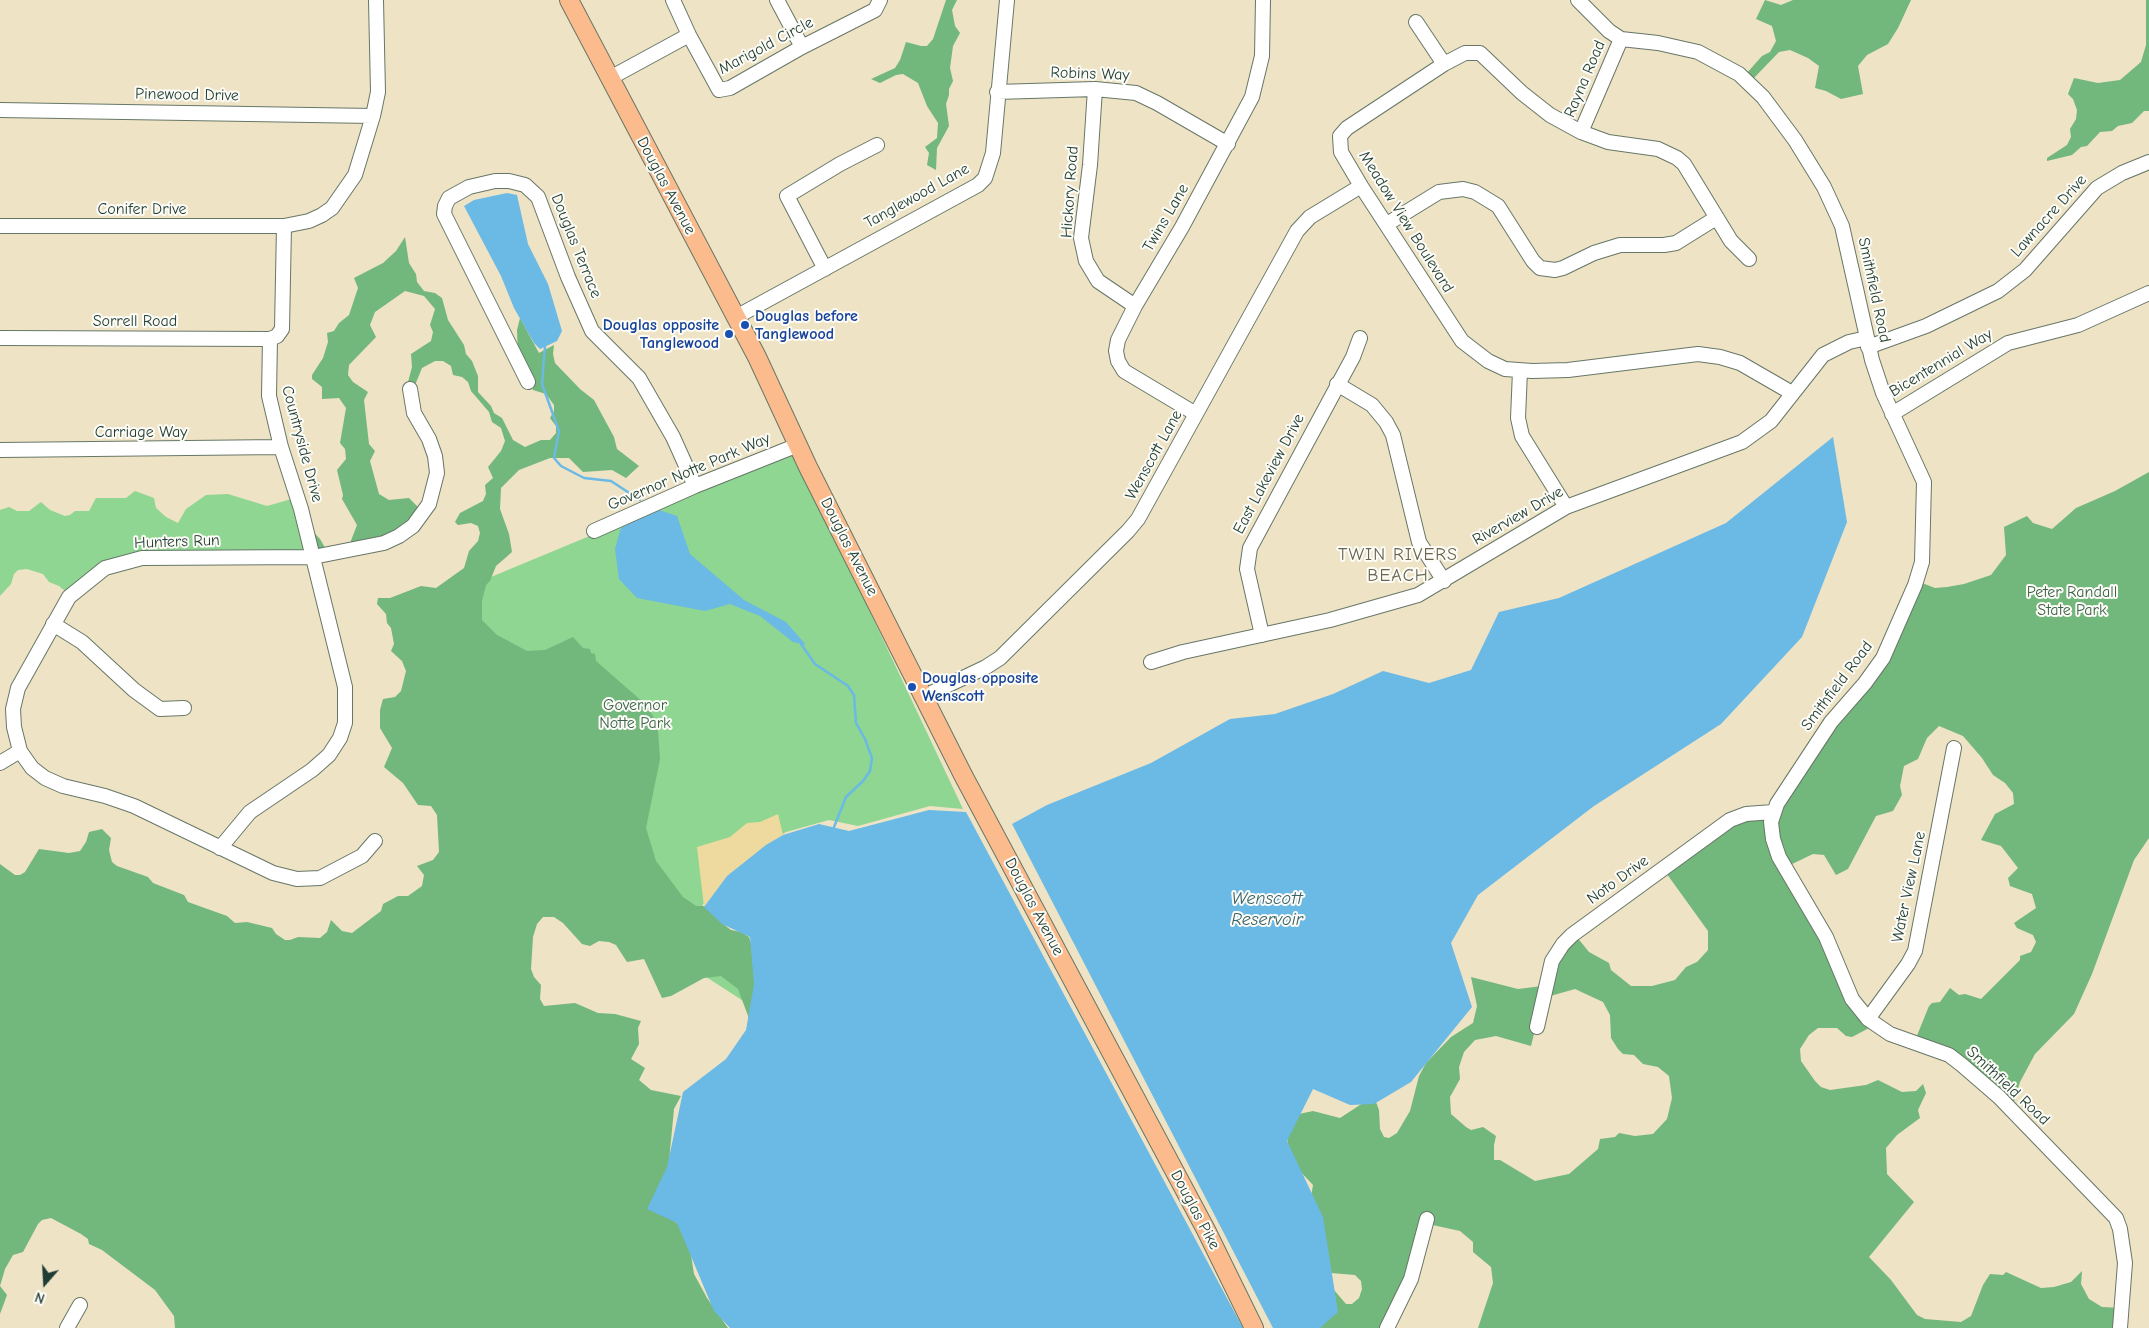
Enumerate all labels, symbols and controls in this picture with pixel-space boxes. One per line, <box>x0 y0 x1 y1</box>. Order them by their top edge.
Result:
street label: Marigold Circle <box>715 13 817 79</box>
street label: Rayna Road <box>1560 38 1610 120</box>
street label: Robins Way <box>1050 63 1130 85</box>
street label: Pinewood Drive <box>135 84 239 106</box>
street label: Douglas Avenue <box>632 134 700 238</box>
street label: Hickory Road <box>1057 145 1083 239</box>
street label: Meadow View Boulevard <box>1355 148 1457 296</box>
street label: Tanglewood Lane <box>861 159 973 233</box>
street label: Lawnacre Drive <box>2007 171 2091 261</box>
street label: Twins Lane <box>1139 181 1193 255</box>
street label: Douglas Terrace <box>546 191 606 301</box>
street label: Conifer Drive <box>97 199 187 219</box>
street label: Smithfield Road <box>1854 236 1894 344</box>
place label: Douglas before Tanglewood <box>755 306 858 344</box>
street label: Sorrell Road <box>93 311 177 331</box>
place label: Douglas opposite Tanglewood <box>603 315 719 353</box>
marker: Douglas before Tanglewood <box>739 319 751 331</box>
street label: Bicentennial Way <box>1886 325 1996 401</box>
marker: Douglas opposite Tanglewood <box>723 328 735 340</box>
street label: Countryside Drive <box>277 384 327 504</box>
street label: Wenscott Lane <box>1121 407 1187 503</box>
street label: East Lakeview Drive <box>1229 411 1309 537</box>
street label: Carriage Way <box>95 422 187 442</box>
street label: Governor Notte Park Way <box>605 429 773 515</box>
street label: Riverview Drive <box>1469 482 1567 550</box>
street label: Douglas Avenue <box>816 495 882 599</box>
street label: Hunters Run <box>134 531 220 553</box>
district label: TWIN RIVERS BEACH <box>1337 544 1459 586</box>
park label: Peter Randall State Park <box>2027 582 2117 620</box>
street label: Smithfield Road <box>1797 638 1877 734</box>
place label: Douglas opposite Wenscott <box>922 668 1038 706</box>
marker: Douglas opposite Wenscott <box>906 681 918 693</box>
park label: Governor Notte Park <box>599 695 671 733</box>
street label: Water View Lane <box>1888 830 1930 944</box>
street label: Noto Drive <box>1584 851 1652 909</box>
street label: Douglas Avenue <box>1000 855 1068 959</box>
water label: Wenscott Reservoir <box>1231 888 1303 931</box>
street label: Smithfield Road <box>1962 1043 2054 1129</box>
street label: Douglas Pike <box>1166 1167 1224 1253</box>
north arrow <box>20 1258 70 1308</box>
text: N <box>33 1288 47 1307</box>

